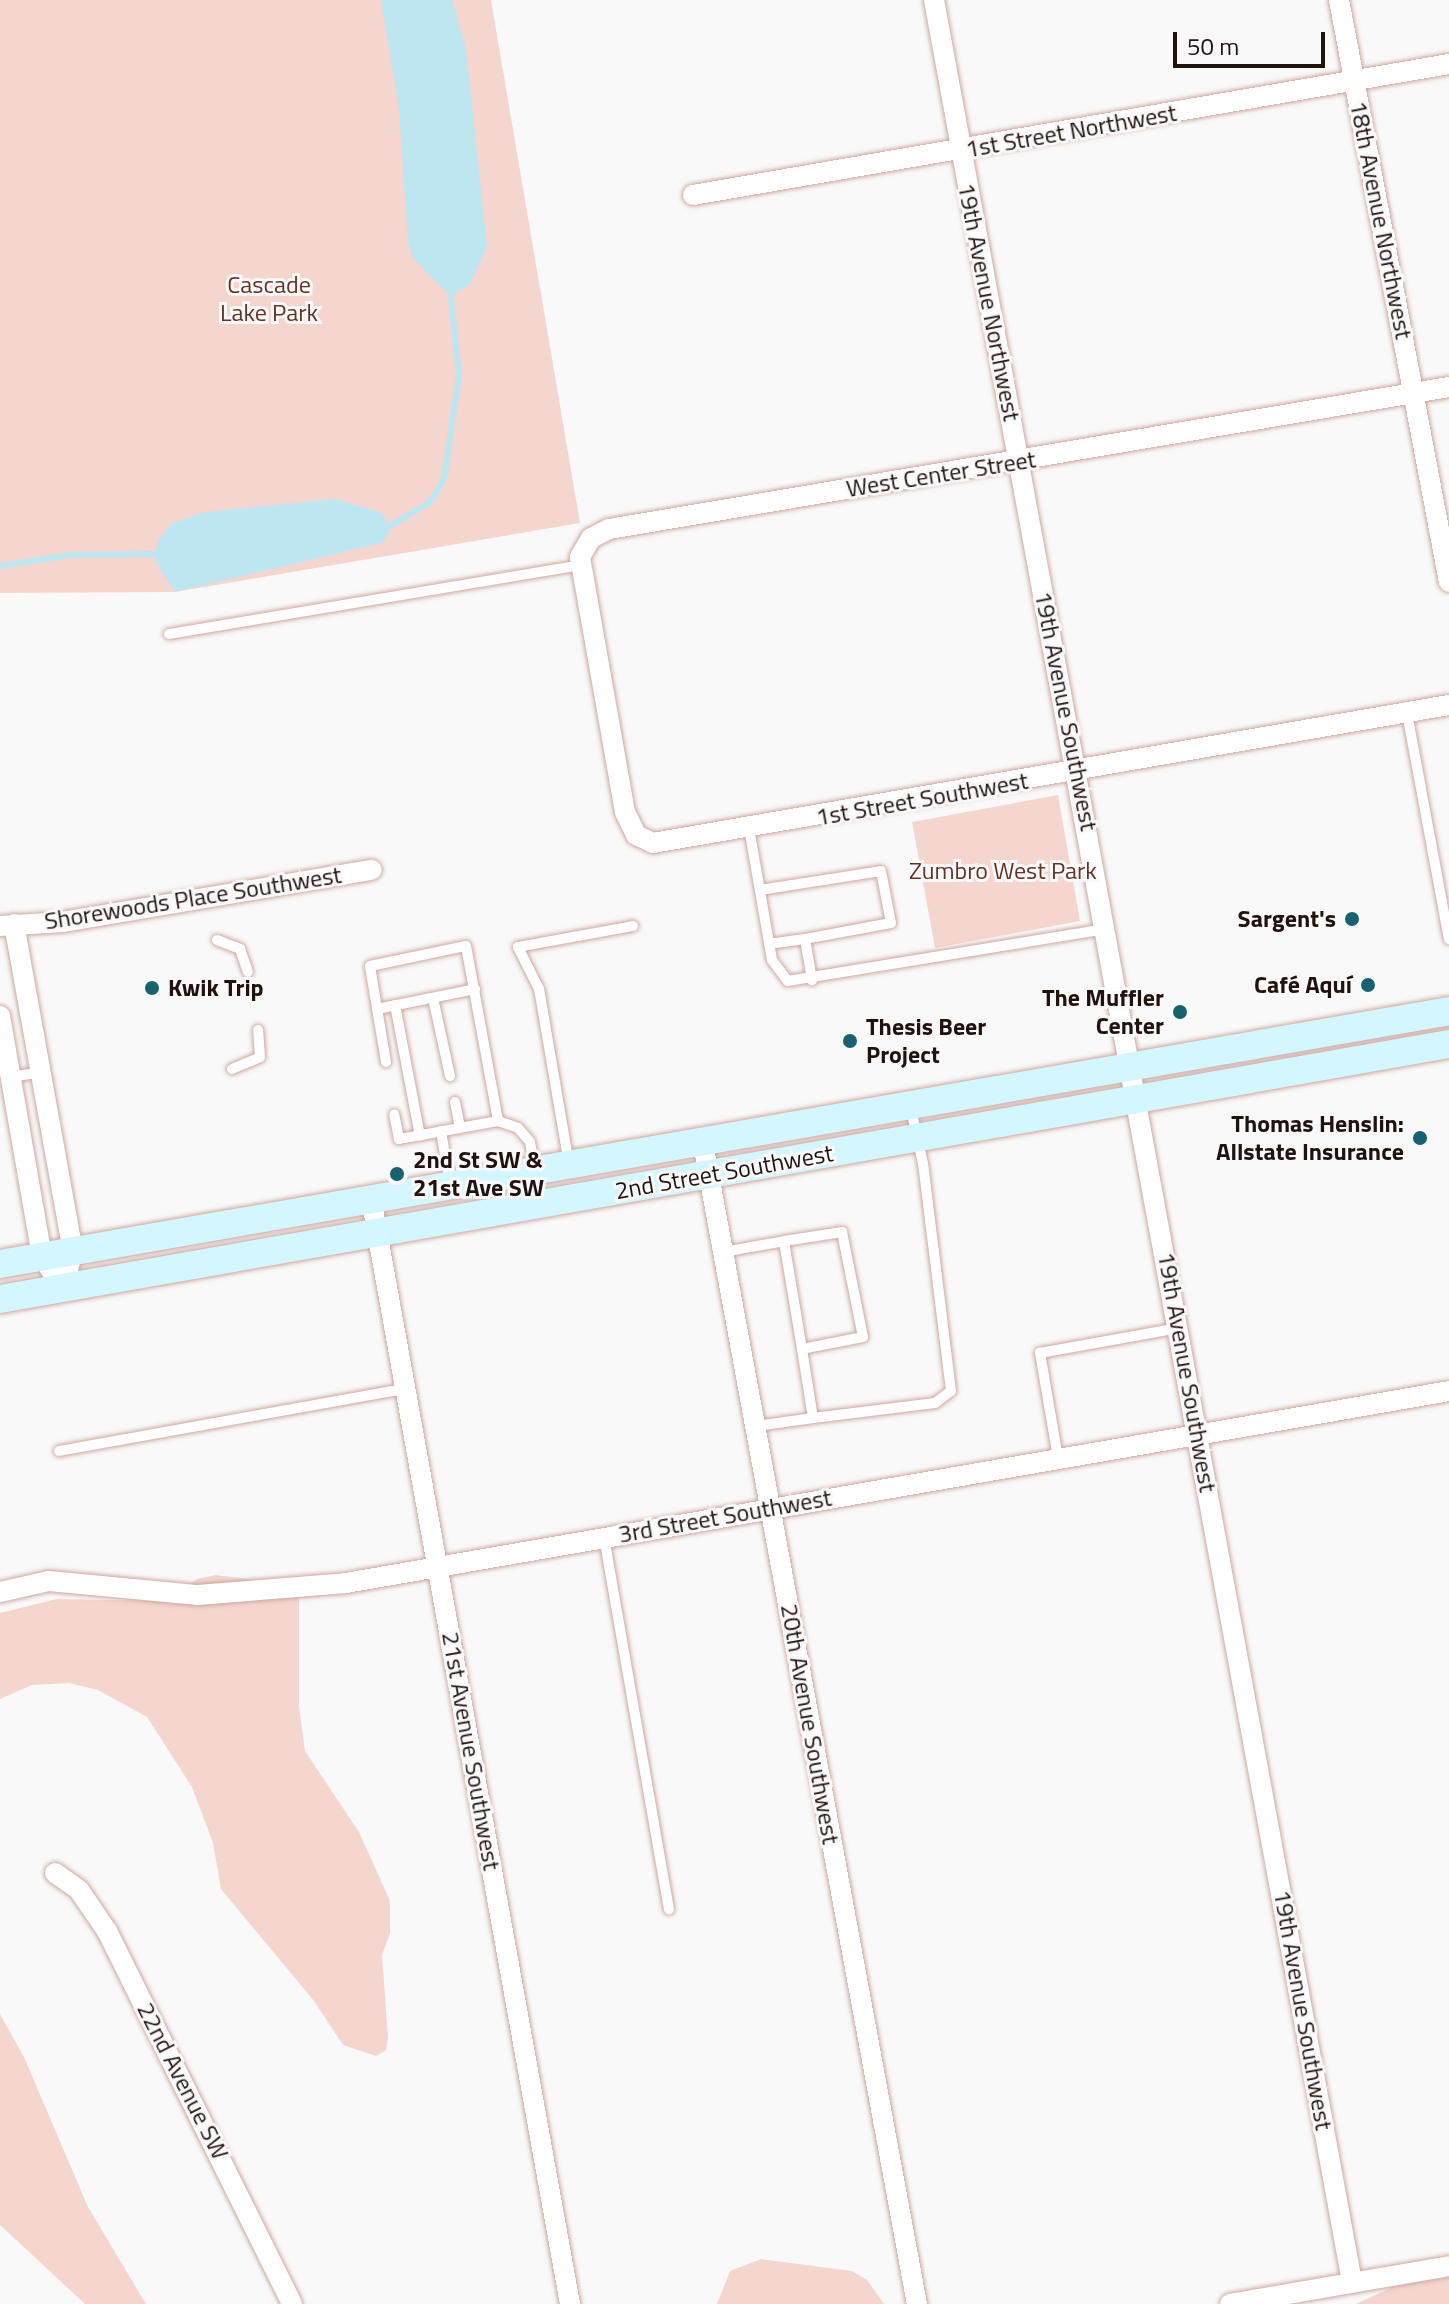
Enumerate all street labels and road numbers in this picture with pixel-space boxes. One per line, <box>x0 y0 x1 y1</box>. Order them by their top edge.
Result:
street label: 1st Street Northwest <box>963 98 1179 164</box>
street label: 18th Avenue Northwest <box>1344 98 1418 342</box>
street label: 19th Avenue Northwest <box>952 180 1026 424</box>
street label: West Center Street <box>844 445 1038 503</box>
street label: 19th Avenue Southwest <box>1029 589 1103 833</box>
street label: 1st Street Southwest <box>814 766 1030 832</box>
street label: Shorewoods Place Southwest <box>42 860 344 936</box>
street label: 2nd Street Southwest <box>613 1139 835 1205</box>
street label: 19th Avenue Southwest <box>1152 1250 1222 1494</box>
street label: 3rd Street Southwest <box>616 1483 834 1549</box>
street label: 20th Avenue Southwest <box>775 1602 845 1846</box>
street label: 21st Avenue Southwest <box>436 1630 506 1872</box>
street label: 19th Avenue Southwest <box>1268 1888 1338 2132</box>
street label: 22nd Avenue SW <box>131 1998 235 2164</box>

